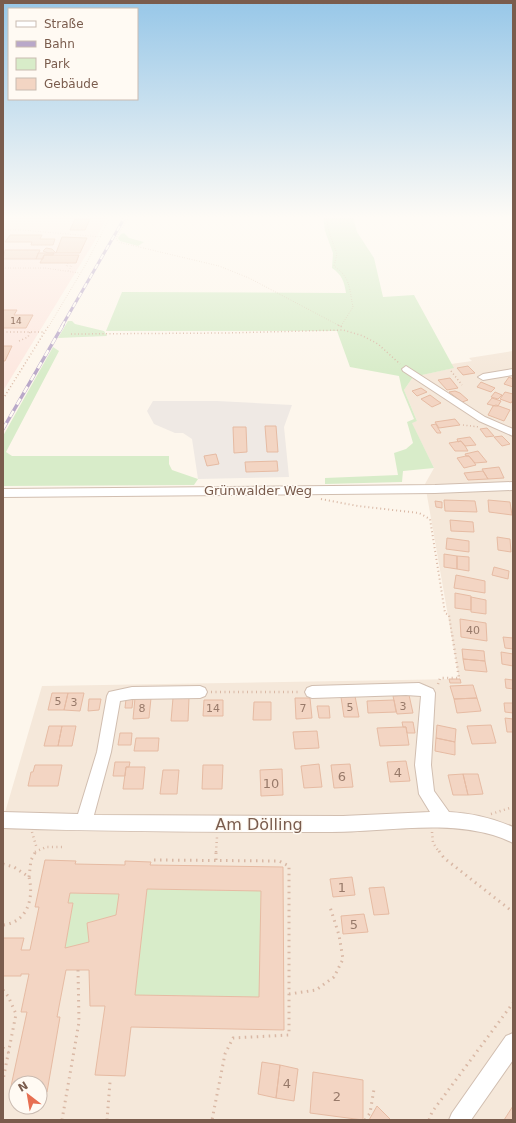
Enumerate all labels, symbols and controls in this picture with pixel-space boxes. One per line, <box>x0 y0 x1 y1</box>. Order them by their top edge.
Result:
legend <box>8 8 138 100</box>
text: Straße <box>44 17 84 31</box>
text: Bahn <box>44 37 75 51</box>
text: Park <box>44 57 70 71</box>
text: Gebäude <box>44 77 98 91</box>
house number: 14 <box>10 316 22 326</box>
street label: Grünwalder Weg <box>204 483 312 498</box>
house number: 40 <box>466 624 480 637</box>
house number: 5 <box>55 695 62 708</box>
house number: 3 <box>71 696 78 709</box>
house number: 3 <box>400 700 407 713</box>
house number: 5 <box>347 701 354 714</box>
house number: 8 <box>139 702 146 715</box>
house number: 14 <box>206 702 220 715</box>
house number: 7 <box>300 702 307 715</box>
house number: 4 <box>394 765 402 780</box>
house number: 6 <box>338 769 346 784</box>
house number: 10 <box>263 776 279 791</box>
street label: Am Dölling <box>215 815 303 834</box>
house number: 1 <box>338 880 346 895</box>
house number: 5 <box>350 917 358 932</box>
north arrow <box>8 1075 48 1115</box>
house number: 4 <box>283 1076 291 1091</box>
text: N <box>16 1079 30 1095</box>
house number: 2 <box>333 1089 341 1104</box>

